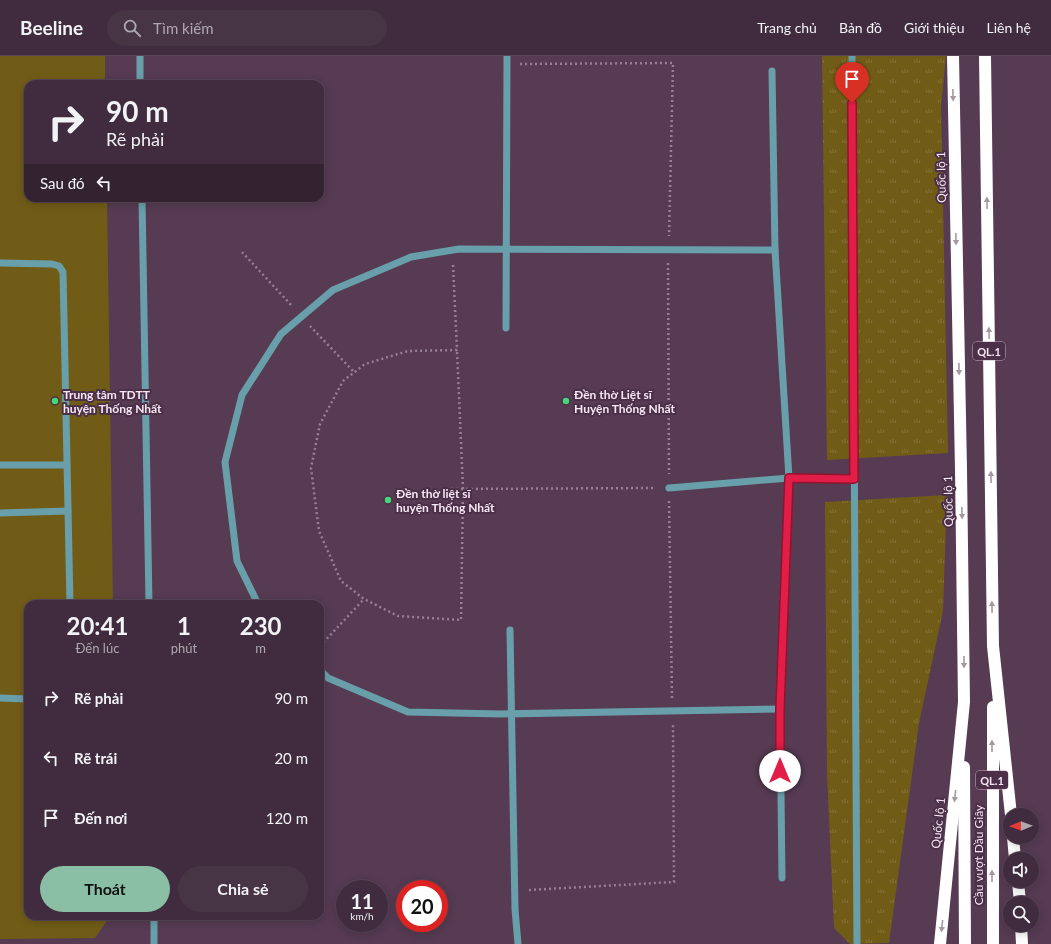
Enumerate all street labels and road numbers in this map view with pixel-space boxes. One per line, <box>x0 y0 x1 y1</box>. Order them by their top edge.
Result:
street label: Quốc lộ 1 <box>933 151 949 203</box>
road number: QL.1 <box>973 342 1005 360</box>
street label: Quốc lộ 1 <box>940 475 956 527</box>
road number: QL.1 <box>976 771 1008 789</box>
street label: Quốc lộ 1 <box>928 797 948 849</box>
street label: Cầu vượt Dầu Giây <box>971 804 986 905</box>

